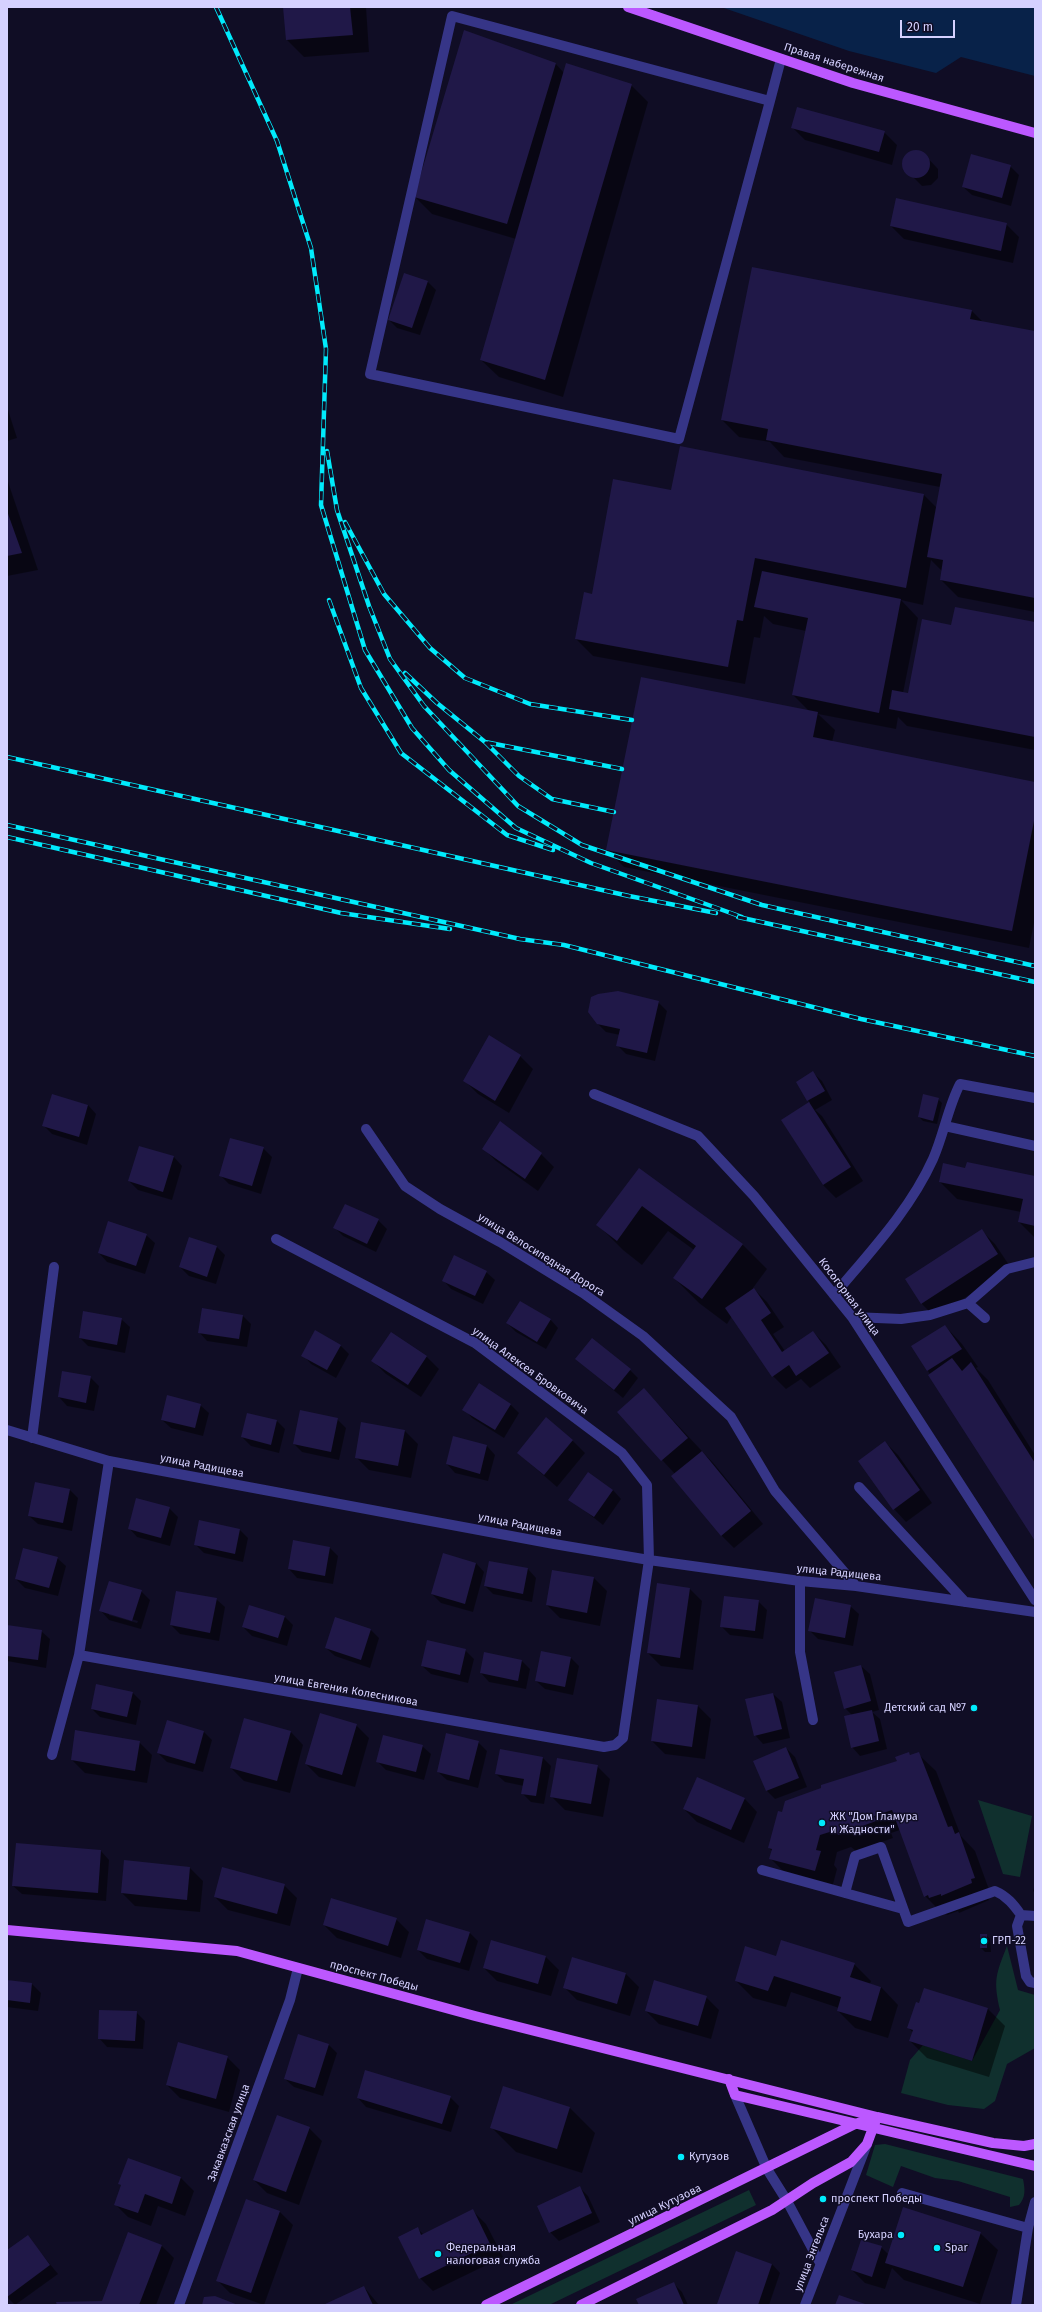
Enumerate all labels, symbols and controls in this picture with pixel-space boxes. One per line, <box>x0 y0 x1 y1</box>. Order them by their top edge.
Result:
scale bar <box>902 12 957 38</box>
text: 20 m <box>907 20 933 34</box>
street label: Правая набережная <box>782 41 886 85</box>
street label: улица Велосипедная Дорога <box>475 1210 607 1300</box>
street label: Косогорная улица <box>816 1256 882 1338</box>
street label: улица Алексея Бровковича <box>469 1324 591 1418</box>
street label: улица Радищева <box>159 1451 245 1481</box>
street label: улица Радищева <box>477 1510 563 1540</box>
street label: улица Радищева <box>796 1562 882 1584</box>
street label: улица Евгения Колесникова <box>273 1671 419 1709</box>
place label: Детский сад №7 <box>884 1701 966 1715</box>
marker: Детский сад №7 <box>969 1703 979 1713</box>
place label: ЖК "Дом Гламура и Жадности" <box>830 1810 918 1836</box>
marker: ЖК "Дом Гламура и Жадности" <box>817 1818 827 1828</box>
place label: ГРП-22 <box>992 1934 1026 1948</box>
marker: ГРП-22 <box>979 1936 989 1946</box>
street label: проспект Победы <box>328 1958 420 1994</box>
street label: Закавказская улица <box>205 2082 253 2184</box>
place label: Кутузов <box>689 2150 729 2164</box>
marker: Кутузов <box>676 2152 686 2162</box>
street label: улица Кутузова <box>626 2182 704 2228</box>
place label: проспект Победы <box>831 2192 922 2206</box>
marker: проспект Победы <box>818 2194 828 2204</box>
street label: улица Энгельса <box>792 2215 832 2293</box>
place label: Бухара <box>858 2228 893 2242</box>
marker: Бухара <box>896 2230 906 2240</box>
place label: Федеральная налоговая служба <box>446 2241 540 2267</box>
place label: Spar <box>945 2241 968 2255</box>
marker: Spar <box>932 2243 942 2253</box>
marker: Федеральная налоговая служба <box>433 2249 443 2259</box>

